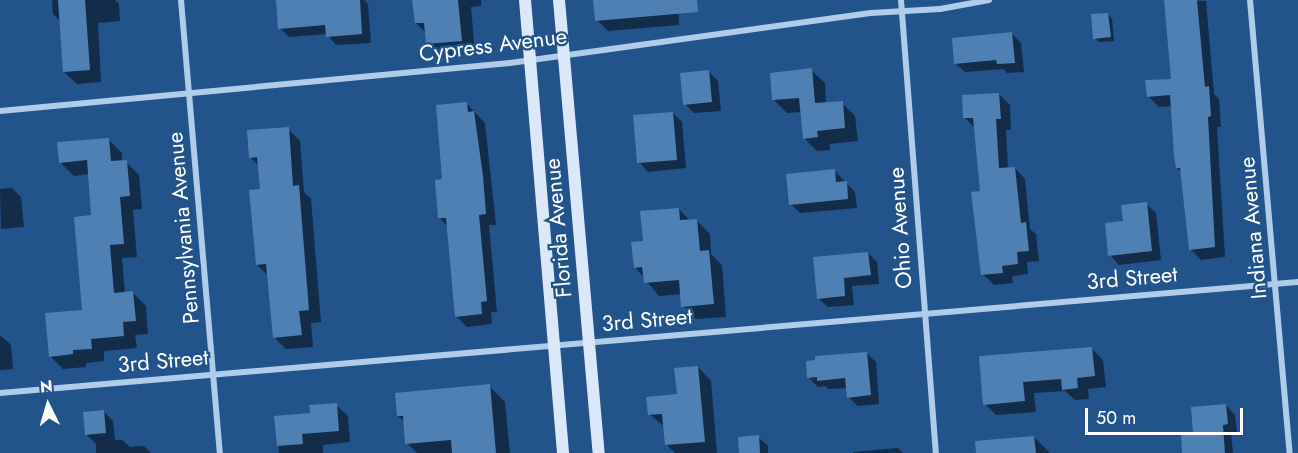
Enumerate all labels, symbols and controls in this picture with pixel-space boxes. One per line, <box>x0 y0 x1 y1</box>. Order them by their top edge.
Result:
street label: Cypress Avenue <box>418 23 568 67</box>
street label: Pennsylvania Avenue <box>161 131 205 325</box>
street label: Indiana Avenue <box>1234 156 1272 300</box>
street label: Florida Avenue <box>539 157 577 299</box>
street label: Ohio Avenue <box>883 166 917 290</box>
street label: 3rd Street <box>1085 261 1179 295</box>
street label: 3rd Street <box>600 303 694 337</box>
street label: 3rd Street <box>116 344 210 378</box>
north arrow <box>18 375 78 435</box>
text: N <box>39 375 54 399</box>
scale bar <box>1088 396 1246 434</box>
text: 50 m <box>1096 405 1136 431</box>

